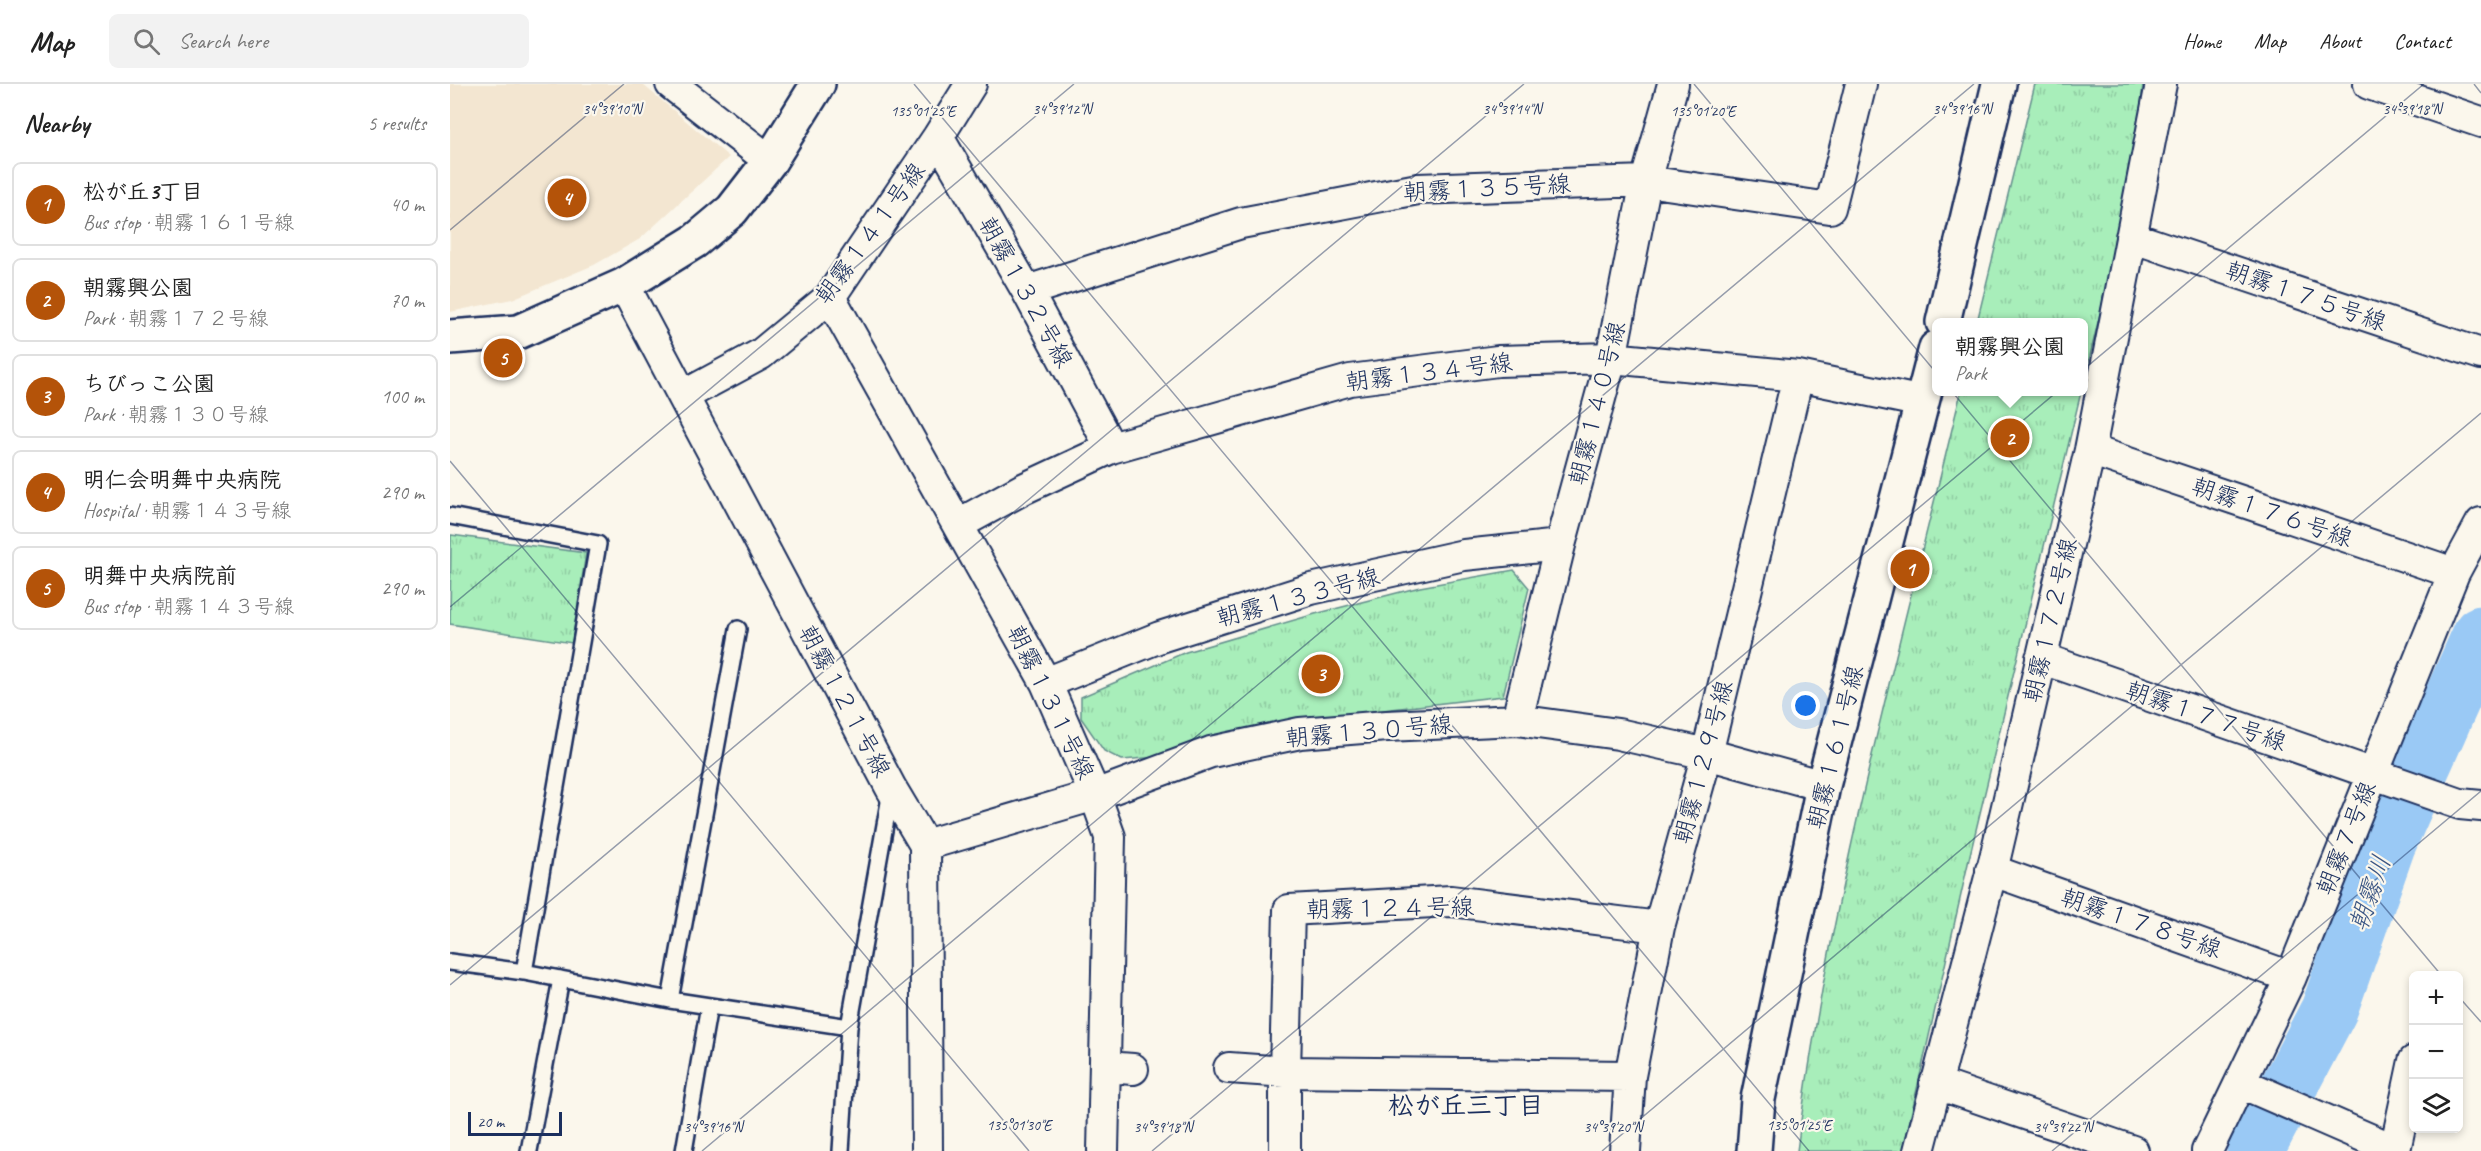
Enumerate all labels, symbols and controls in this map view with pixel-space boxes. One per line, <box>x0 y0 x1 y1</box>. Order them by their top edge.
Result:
search box <box>109 14 529 68</box>
text: Map <box>30 24 73 59</box>
icon: search <box>130 25 163 58</box>
text: Search here <box>178 27 268 55</box>
text: Home <box>2183 28 2221 54</box>
text: Map <box>2254 28 2286 54</box>
text: About <box>2319 28 2361 54</box>
text: Contact <box>2394 28 2451 54</box>
text: 34°39'10"N <box>582 100 645 119</box>
text: 34°39'12"N <box>1032 100 1095 119</box>
text: 34°39'14"N <box>1482 100 1545 119</box>
text: 34°39'16"N <box>1932 100 1995 119</box>
text: 34°39'18"N <box>2382 100 2445 119</box>
text: 135°01'25"E <box>891 102 957 121</box>
text: 135°01'20"E <box>1671 102 1737 121</box>
text: Nearby <box>24 107 89 140</box>
text: 5 results <box>367 111 426 136</box>
street label: 朝霧１４１号線 <box>808 156 932 310</box>
street label: 朝霧１３５号線 <box>1402 169 1572 207</box>
pin: 4 <box>548 176 586 220</box>
text: 松が丘3丁目 <box>83 178 203 206</box>
text: 1 <box>41 192 50 217</box>
text: 40 m <box>390 192 424 217</box>
text: Bus stop · 朝霧１６１号線 <box>83 210 294 235</box>
street label: 朝霧１３２号線 <box>972 211 1080 373</box>
street label: 朝霧１７５号線 <box>2222 254 2390 338</box>
text: 朝霧興公園 <box>83 274 193 302</box>
text: 2 <box>41 288 50 313</box>
text: 70 m <box>390 288 424 313</box>
text: Park · 朝霧１７２号線 <box>83 306 268 331</box>
street label: 朝霧１４０号線 <box>1562 318 1632 488</box>
popup <box>1932 318 2088 396</box>
text: 朝霧興公園 <box>1955 333 2065 361</box>
pin: 5 <box>484 336 522 380</box>
street label: 朝霧１３４号線 <box>1344 347 1514 397</box>
text: Park <box>1955 361 1987 386</box>
text: ちびっこ公園 <box>83 370 215 398</box>
text: 3 <box>41 384 50 409</box>
text: 100 m <box>381 384 424 409</box>
text: Park · 朝霧１３０号線 <box>83 402 268 427</box>
pin: 2 <box>1990 416 2030 460</box>
text: 明仁会明舞中央病院 <box>83 466 281 494</box>
street label: 朝霧１７６号線 <box>2188 470 2356 554</box>
text: 4 <box>41 480 50 505</box>
text: 290 m <box>381 480 424 505</box>
text: Hospital · 朝霧１４３号線 <box>83 498 291 523</box>
street label: 朝霧１７２号線 <box>2016 535 2084 705</box>
pin: 1 <box>1890 546 1930 592</box>
street label: 朝霧１３３号線 <box>1213 561 1383 633</box>
text: 明舞中央病院前 <box>83 562 237 590</box>
text: 5 <box>41 576 50 601</box>
text: 290 m <box>381 576 424 601</box>
text: Bus stop · 朝霧１４３号線 <box>83 594 294 619</box>
street label: 朝霧１２１号線 <box>792 620 898 782</box>
street label: 朝霧１３１号線 <box>1001 620 1101 784</box>
pin: 3 <box>1302 652 1340 696</box>
street label: 朝霧１６１号線 <box>1800 662 1870 832</box>
street label: 朝霧１７７号線 <box>2122 674 2290 758</box>
street label: 朝霧１２９号線 <box>1667 677 1739 847</box>
your location <box>1791 691 1820 720</box>
street label: 朝霧１３０号線 <box>1284 709 1454 753</box>
street label: 朝霧７号線 <box>2310 777 2382 899</box>
water label: 朝霧川 <box>2342 851 2398 935</box>
street label: 朝霧１７８号線 <box>2057 881 2225 965</box>
street label: 朝霧１２４号線 <box>1306 892 1474 924</box>
map controls <box>2409 971 2463 1133</box>
button: + <box>2409 971 2463 1025</box>
button: − <box>2409 1025 2463 1079</box>
button: layers <box>2409 1079 2463 1133</box>
district label: 松が丘三丁目 <box>1388 1089 1544 1122</box>
scale bar <box>468 1109 562 1136</box>
text: 20 m <box>477 1112 504 1132</box>
text: 135°01'30"E <box>987 1116 1053 1135</box>
text: 135°01'25"E <box>1767 1116 1833 1135</box>
text: 34°39'16"N <box>683 1118 746 1137</box>
text: 34°39'18"N <box>1133 1118 1196 1137</box>
text: 34°39'20"N <box>1583 1118 1646 1137</box>
text: 34°39'22"N <box>2033 1118 2096 1137</box>

